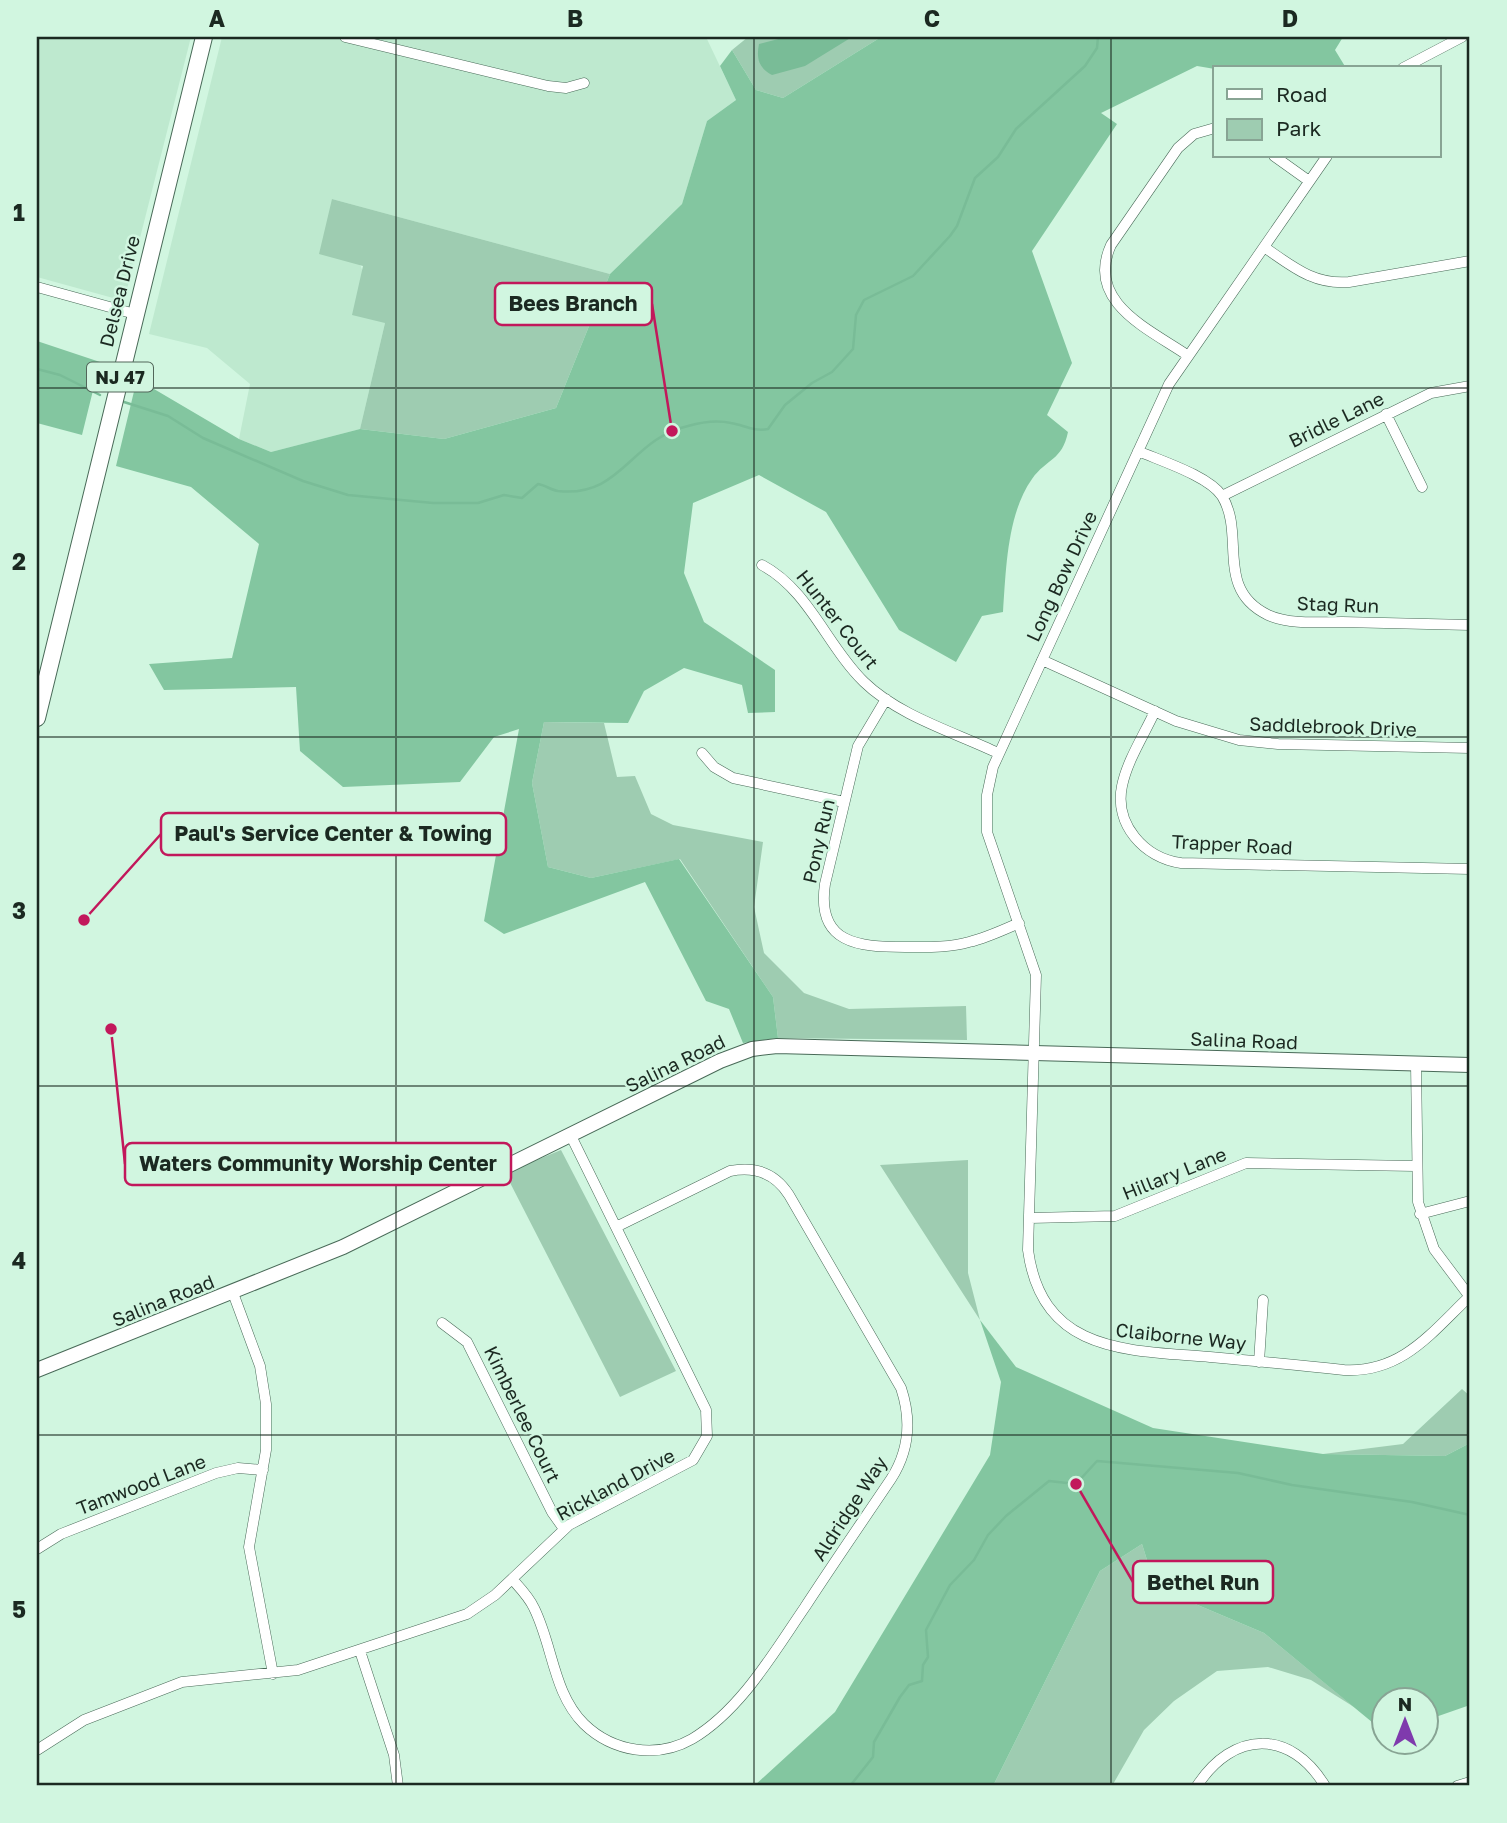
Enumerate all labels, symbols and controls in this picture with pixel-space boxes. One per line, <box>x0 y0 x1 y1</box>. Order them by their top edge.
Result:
text: A <box>209 4 226 32</box>
text: B <box>567 4 583 32</box>
text: C <box>924 4 940 32</box>
text: D <box>1282 4 1298 32</box>
legend <box>1213 66 1440 158</box>
text: Road <box>1276 81 1327 107</box>
text: Park <box>1276 115 1322 141</box>
text: 1 <box>13 198 25 226</box>
street label: Delsea Drive <box>94 233 144 349</box>
callout: Bees Branch <box>495 283 652 325</box>
text: Bees Branch <box>509 290 637 316</box>
road number: NJ 47 <box>87 362 153 391</box>
street label: Bridle Lane <box>1285 386 1387 452</box>
street label: Long Bow Drive <box>1021 507 1101 645</box>
text: 2 <box>12 547 26 575</box>
street label: Hunter Court <box>792 565 884 673</box>
street label: Stag Run <box>1296 591 1380 617</box>
street label: Saddlebrook Drive <box>1249 712 1417 740</box>
street label: Pony Run <box>797 796 839 886</box>
callout: Paul's Service Center & Towing <box>161 813 506 855</box>
text: Paul's Service Center & Towing <box>174 820 492 846</box>
street label: Trapper Road <box>1171 829 1293 859</box>
text: 3 <box>12 896 26 924</box>
street label: Salina Road <box>1190 1027 1298 1053</box>
street label: Salina Road <box>622 1029 728 1097</box>
street label: Hillary Lane <box>1119 1142 1229 1204</box>
callout: Waters Community Worship Center <box>125 1143 511 1185</box>
text: Waters Community Worship Center <box>139 1150 497 1176</box>
text: 4 <box>12 1246 26 1274</box>
street label: Salina Road <box>109 1269 217 1331</box>
street label: Claiborne Way <box>1115 1318 1248 1354</box>
street label: Kimberlee Court <box>480 1342 566 1486</box>
street label: Rickland Drive <box>552 1443 678 1525</box>
street label: Tamwood Lane <box>73 1449 209 1519</box>
street label: Aldridge Way <box>807 1451 892 1565</box>
callout: Bethel Run <box>1133 1561 1273 1603</box>
text: Bethel Run <box>1147 1569 1259 1595</box>
text: 5 <box>12 1595 26 1623</box>
north arrow <box>1370 1686 1440 1756</box>
text: N <box>1398 1692 1412 1715</box>

